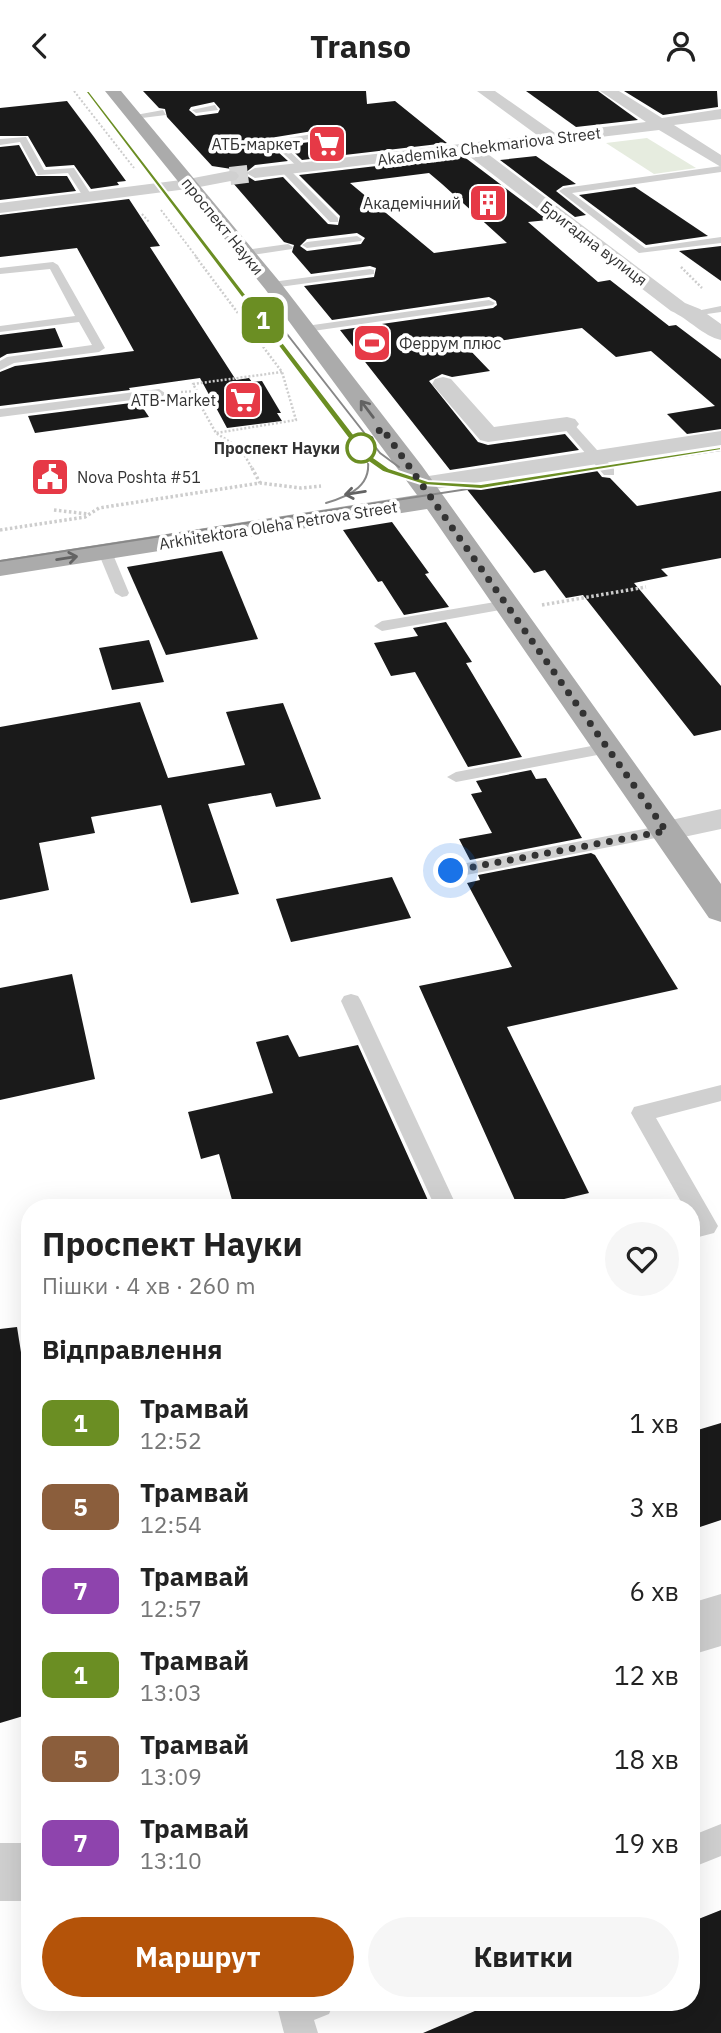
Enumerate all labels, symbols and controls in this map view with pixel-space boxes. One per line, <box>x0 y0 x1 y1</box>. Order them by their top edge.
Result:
text: Transo <box>310 25 411 67</box>
icon: back <box>21 27 59 65</box>
icon: person <box>662 27 700 65</box>
street label: Akademika Chekmariova Street <box>376 122 602 170</box>
supermarket icon: АТБ-маркет <box>306 123 348 165</box>
place label: АТБ-маркет <box>211 134 300 154</box>
street label: проспект Науки <box>178 173 268 279</box>
building icon: Академічний <box>467 182 509 224</box>
place label: Академічний <box>363 193 461 213</box>
street label: Бригадна вулиця <box>537 196 651 290</box>
line badge: 1 <box>240 297 286 343</box>
text: 1 <box>256 304 270 336</box>
sports icon: Феррум плюс <box>351 322 393 364</box>
place label: Феррум плюс <box>399 333 501 353</box>
supermarket icon: ATB-Market <box>222 379 264 421</box>
place label: ATB-Market <box>131 390 216 410</box>
one-way arrow <box>360 400 375 419</box>
marker: Проспект Науки <box>346 433 376 463</box>
place label: Проспект Науки <box>214 438 340 458</box>
public building icon: Nova Poshta #51 <box>29 456 71 498</box>
place label: Nova Poshta #51 <box>77 467 201 487</box>
one-way arrow <box>344 487 367 500</box>
street label: Arkhitektora Oleha Petrova Street <box>157 496 399 554</box>
one-way arrow <box>56 551 78 564</box>
your location <box>433 853 468 888</box>
text: Проспект Науки <box>42 1222 303 1265</box>
button: heart <box>605 1222 679 1296</box>
text: Пішки · 4 хв · 260 m <box>42 1270 256 1300</box>
text: Відправлення <box>42 1332 223 1366</box>
text: Трамвай <box>140 1391 249 1425</box>
text: 1 хв <box>630 1406 679 1440</box>
text: 1 <box>73 1407 88 1439</box>
text: 12:52 <box>140 1425 202 1455</box>
text: Трамвай <box>140 1475 249 1509</box>
text: 3 хв <box>630 1490 679 1524</box>
text: 5 <box>73 1491 88 1523</box>
text: 12:54 <box>140 1509 202 1539</box>
text: Трамвай <box>140 1559 249 1593</box>
text: 6 хв <box>630 1574 679 1608</box>
text: 7 <box>73 1575 88 1607</box>
text: 12:57 <box>140 1593 202 1623</box>
text: Трамвай <box>140 1643 249 1677</box>
text: 12 хв <box>614 1658 679 1692</box>
text: 1 <box>73 1659 88 1691</box>
text: 13:03 <box>140 1677 202 1707</box>
text: Трамвай <box>140 1727 249 1761</box>
text: 18 хв <box>614 1742 679 1776</box>
text: 5 <box>73 1743 88 1775</box>
text: 13:09 <box>140 1761 202 1791</box>
text: Трамвай <box>140 1811 249 1845</box>
text: 19 хв <box>614 1826 679 1860</box>
text: 7 <box>73 1827 88 1859</box>
text: 13:10 <box>140 1845 202 1875</box>
button: Маршрут <box>42 1917 354 1997</box>
button: Квитки <box>368 1917 679 1997</box>

